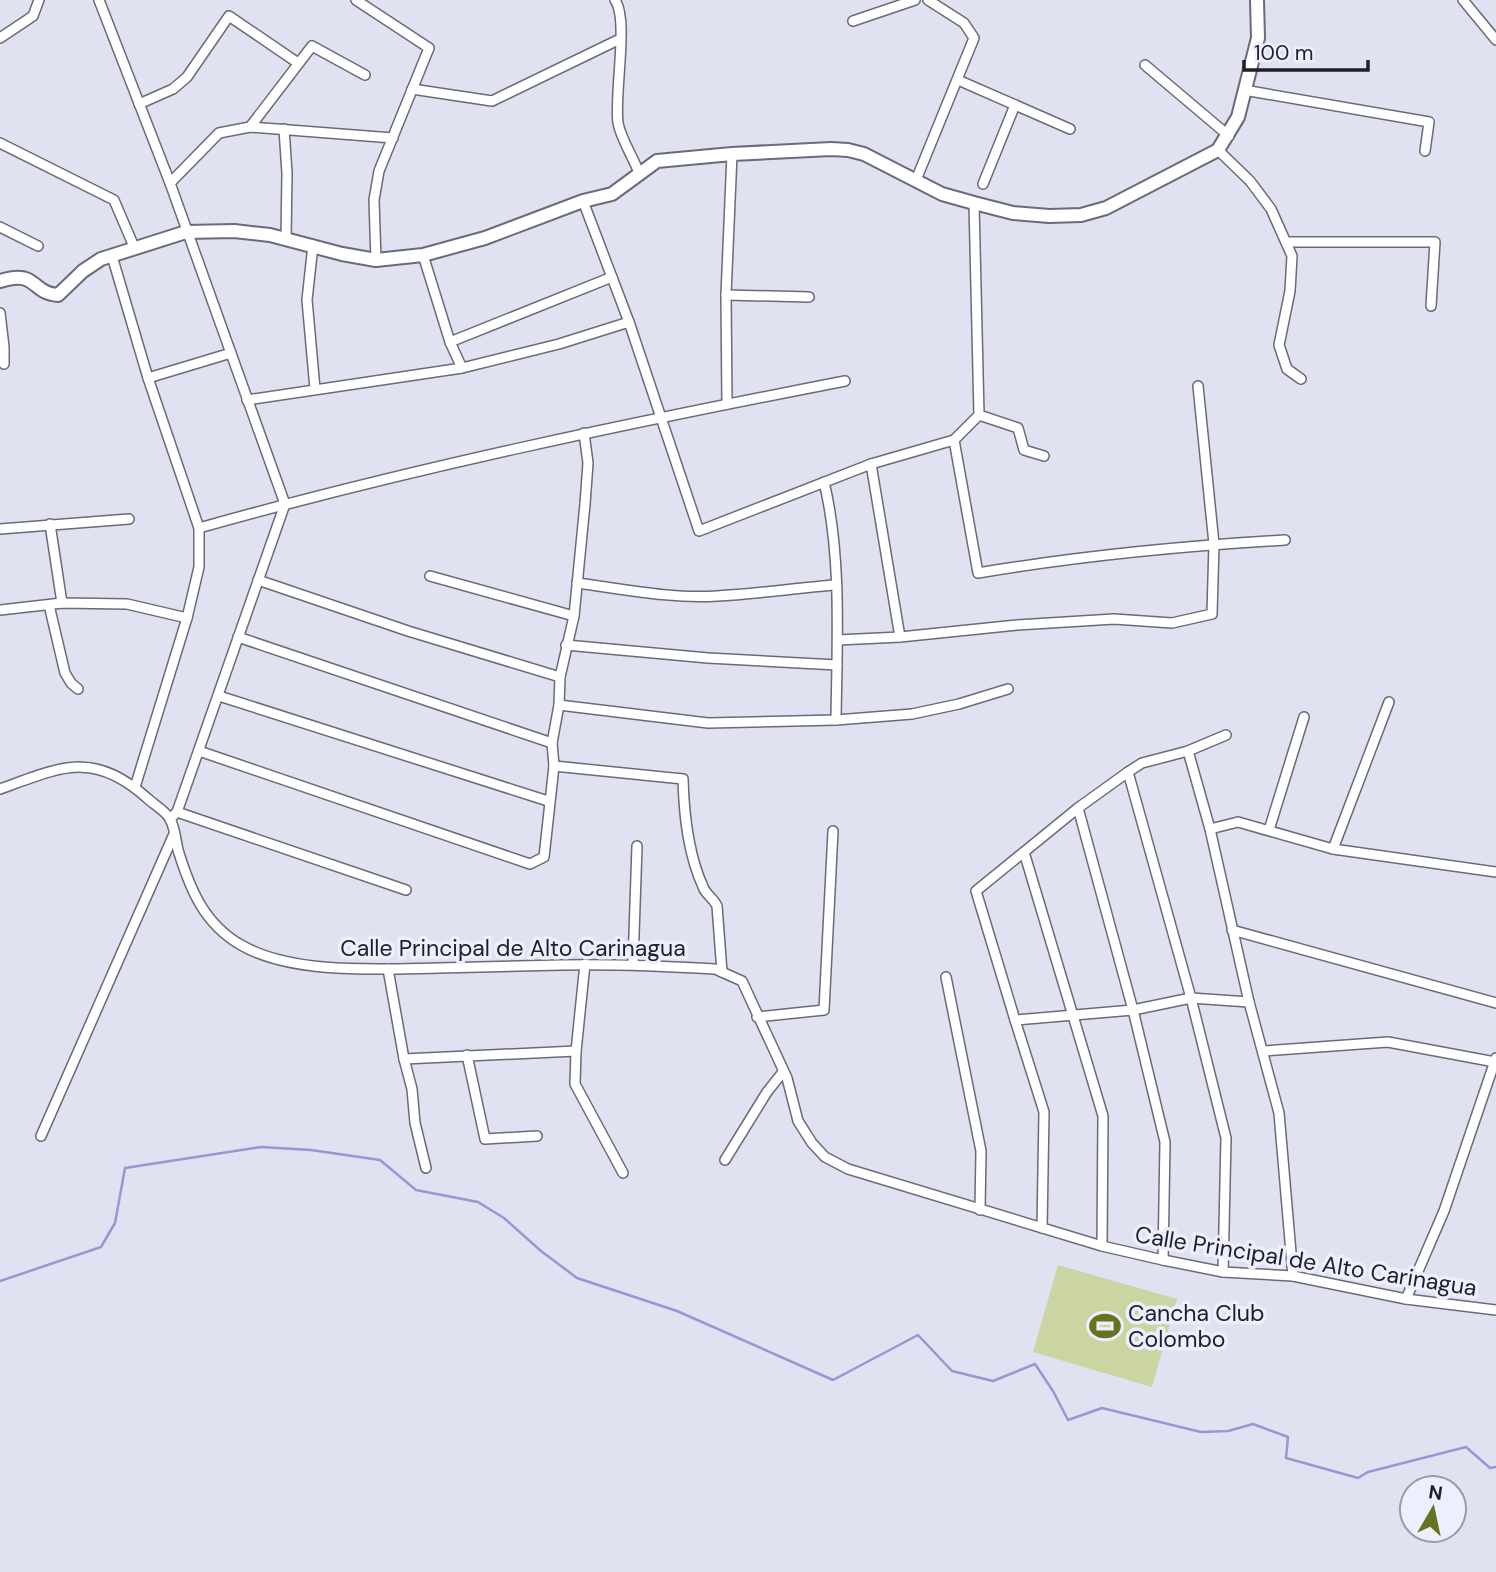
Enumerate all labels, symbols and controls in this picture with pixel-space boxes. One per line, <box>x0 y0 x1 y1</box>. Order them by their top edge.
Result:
scale bar <box>1244 28 1368 72</box>
text: 100 m <box>1254 39 1314 67</box>
street label: Calle Principal de Alto Carinagua <box>340 933 686 963</box>
street label: Calle Principal de Alto Carinagua <box>1133 1219 1479 1303</box>
place label: Cancha Club Colombo <box>1128 1298 1264 1354</box>
sports icon: Cancha Club Colombo <box>1088 1309 1122 1343</box>
north arrow <box>1398 1474 1468 1544</box>
text: N <box>1427 1479 1444 1506</box>

